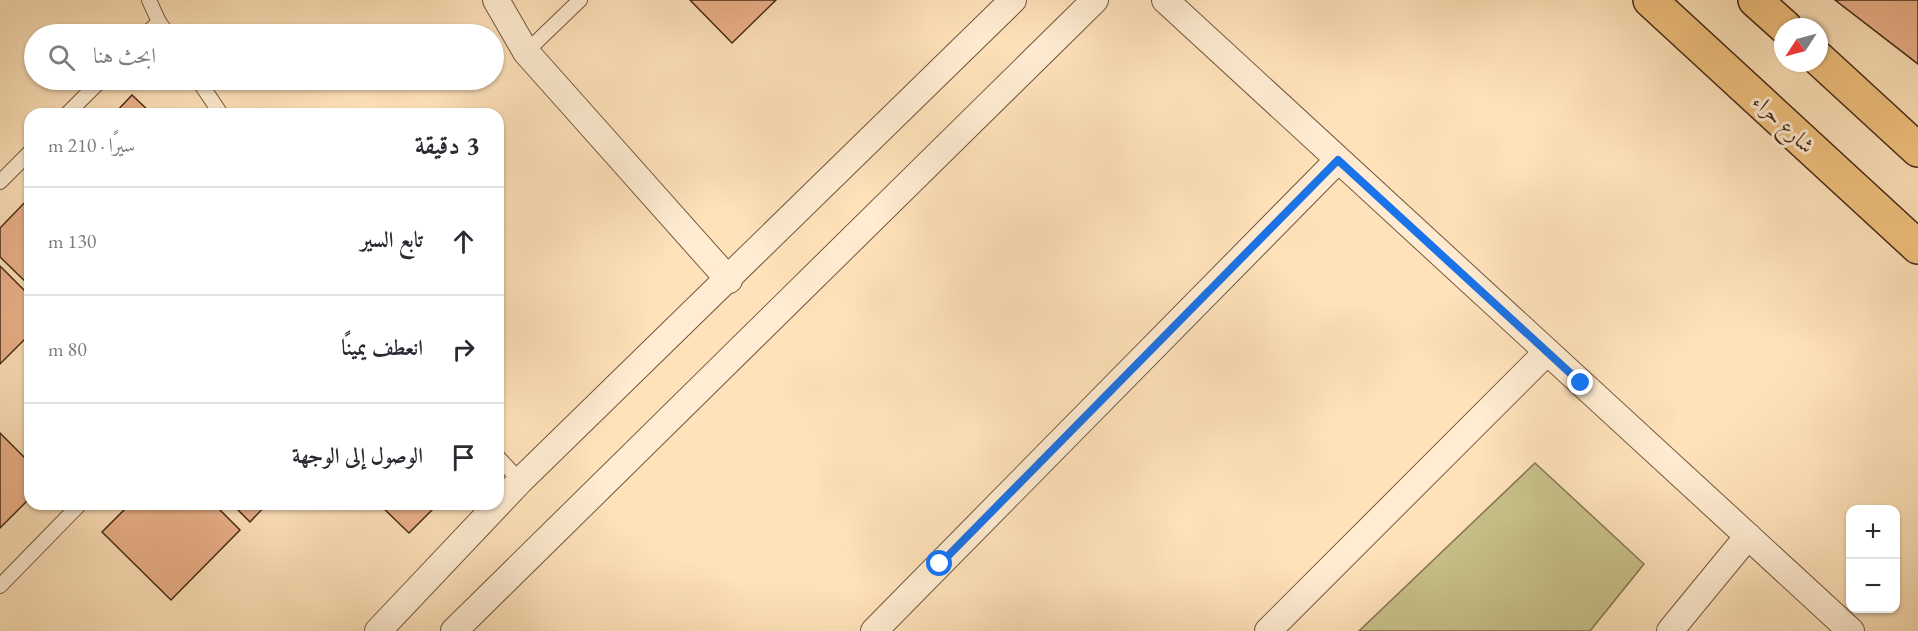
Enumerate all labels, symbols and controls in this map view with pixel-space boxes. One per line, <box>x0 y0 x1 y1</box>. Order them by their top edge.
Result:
north arrow <box>1774 18 1828 72</box>
search box <box>24 24 504 90</box>
icon: search <box>45 41 78 74</box>
text: ابحث هنا <box>93 41 156 70</box>
street label: شارع حراء <box>1744 87 1821 162</box>
text: 3 دقيقة <box>415 128 480 162</box>
text: سيرًا · 210 m <box>48 132 135 158</box>
text: تابع السير <box>360 225 423 254</box>
icon: ahead <box>447 225 480 258</box>
text: 130 m <box>48 228 96 254</box>
text: انعطف يمينًا <box>341 333 423 362</box>
icon: right <box>447 333 480 366</box>
text: 80 m <box>48 336 87 362</box>
route end <box>1567 369 1593 395</box>
text: الوصول إلى الوجهة <box>292 441 423 470</box>
icon: arrive <box>447 441 480 474</box>
map controls <box>1846 505 1900 613</box>
button: + <box>1846 505 1900 559</box>
route start <box>926 550 952 576</box>
button: − <box>1846 559 1900 613</box>

